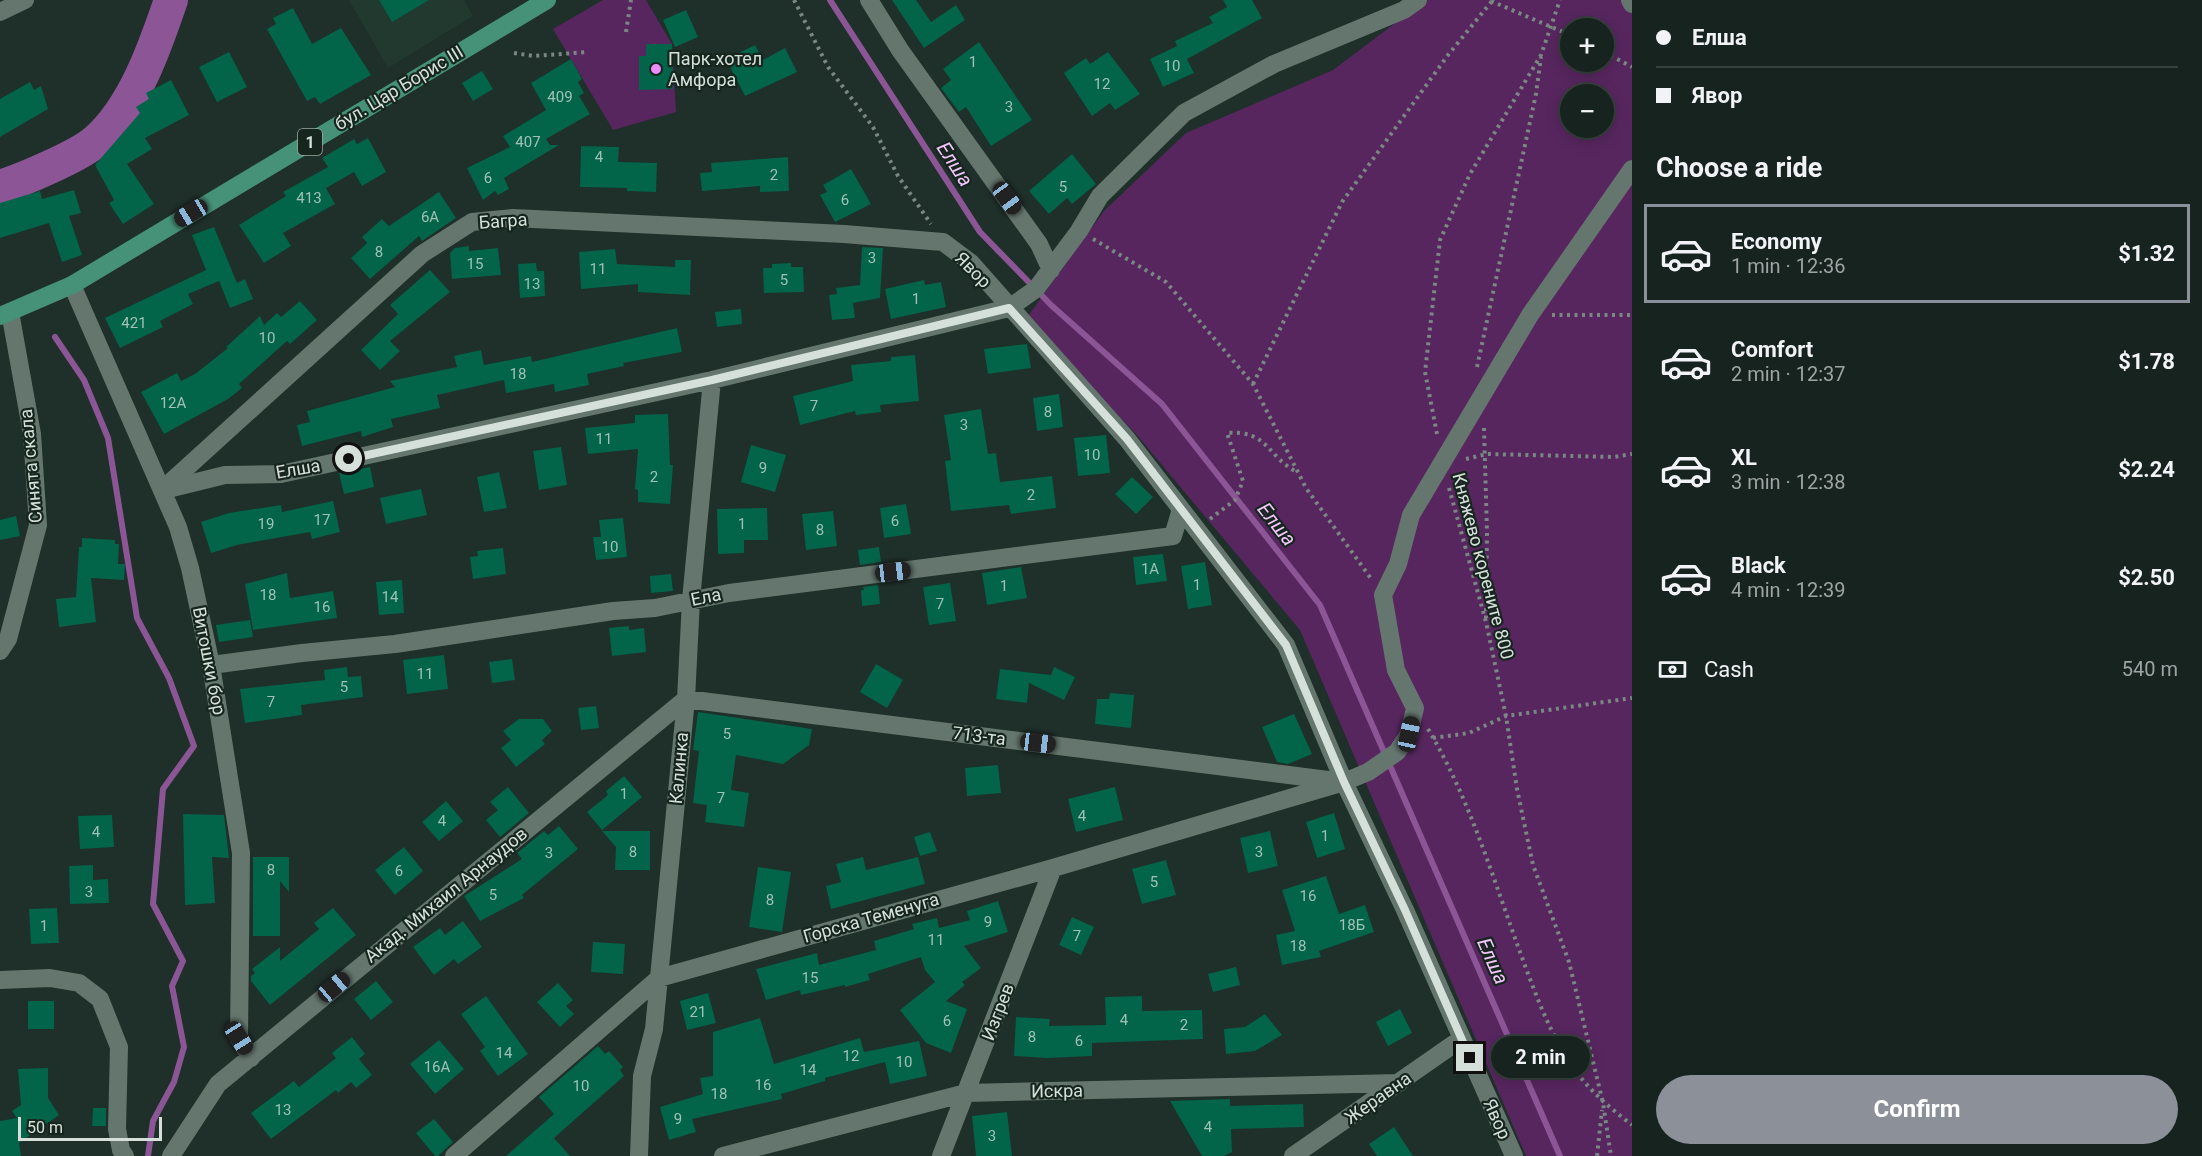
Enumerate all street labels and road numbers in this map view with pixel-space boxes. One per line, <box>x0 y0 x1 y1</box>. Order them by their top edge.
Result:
street label: бул. Цар Борис III <box>331 41 467 134</box>
road number: 1 <box>298 129 322 155</box>
street label: Багра <box>478 208 528 233</box>
street label: Явор <box>951 247 996 292</box>
street label: Синята скала <box>15 408 46 524</box>
street label: Елша <box>274 454 322 483</box>
street label: Княжево корените 800 <box>1448 470 1519 661</box>
street label: Ела <box>689 583 723 610</box>
street label: Витошки бор <box>189 605 230 717</box>
street label: 713-та <box>951 722 1007 749</box>
street label: Калинка <box>665 731 692 805</box>
street label: Акад. Михаил Арнаудов <box>360 823 531 967</box>
street label: Горска Теменуга <box>801 888 941 947</box>
street label: Изгрев <box>977 980 1018 1043</box>
street label: Жеравна <box>1341 1067 1415 1128</box>
street label: Искра <box>1031 1080 1083 1101</box>
street label: Явор <box>1479 1095 1516 1142</box>

